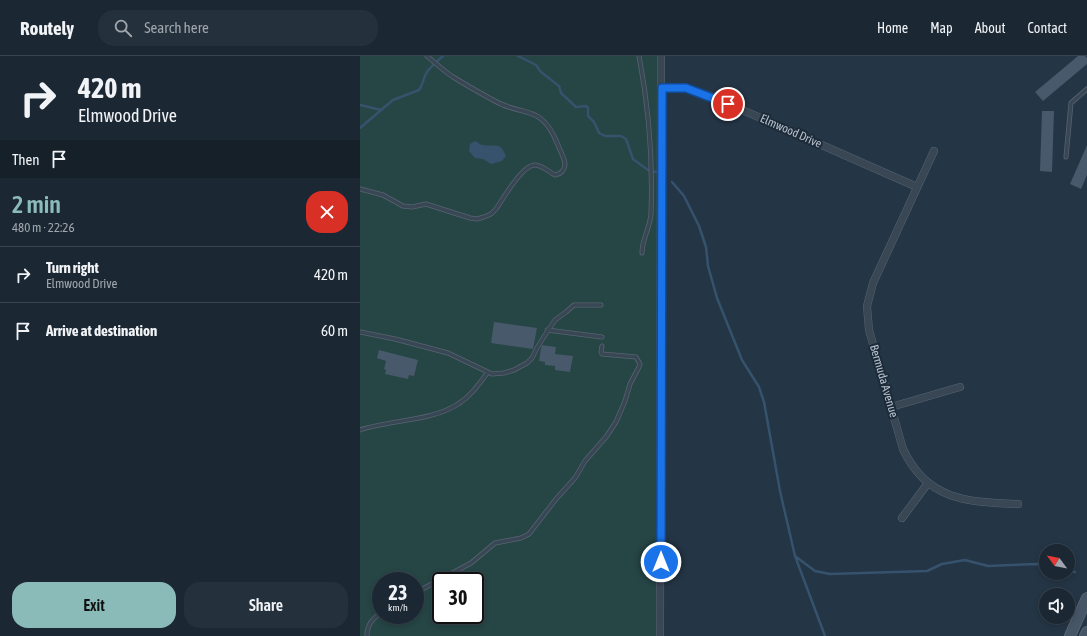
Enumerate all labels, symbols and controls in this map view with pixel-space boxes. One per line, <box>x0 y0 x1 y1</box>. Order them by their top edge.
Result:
search box <box>98 10 378 46</box>
text: Routely <box>20 17 74 39</box>
icon: search <box>112 17 134 39</box>
text: Search here <box>144 19 209 36</box>
text: Home <box>877 20 908 36</box>
text: Map <box>930 20 953 36</box>
text: About <box>975 20 1006 36</box>
text: Contact <box>1028 20 1067 36</box>
icon: right <box>12 72 64 124</box>
text: 420 m <box>78 72 141 104</box>
pin <box>711 87 745 121</box>
icon: arrive <box>717 93 739 115</box>
text: Elmwood Drive <box>78 105 177 126</box>
street label: Elmwood Drive <box>758 111 824 151</box>
icon: arrive <box>48 148 70 170</box>
text: Then <box>12 151 40 168</box>
text: 2 min <box>12 191 61 218</box>
button: close <box>306 191 348 233</box>
text: 480 m · 22:26 <box>12 220 75 235</box>
text: Turn right <box>46 259 99 276</box>
icon: right <box>12 264 34 286</box>
text: 420 m <box>314 266 348 283</box>
text: Elmwood Drive <box>46 276 117 291</box>
icon: arrive <box>12 320 34 342</box>
text: Arrive at destination <box>46 322 157 339</box>
text: 60 m <box>321 322 348 339</box>
street label: Bermuda Avenue <box>867 343 901 419</box>
position arrow <box>640 541 682 583</box>
north arrow <box>1039 544 1075 580</box>
map controls <box>1039 544 1075 624</box>
speed limit sign: 30 <box>432 572 484 624</box>
text: 23 <box>389 581 407 604</box>
button: Exit <box>12 582 176 628</box>
button: Share <box>184 582 348 628</box>
button: sound <box>1039 588 1075 624</box>
text: km/h <box>388 602 408 613</box>

